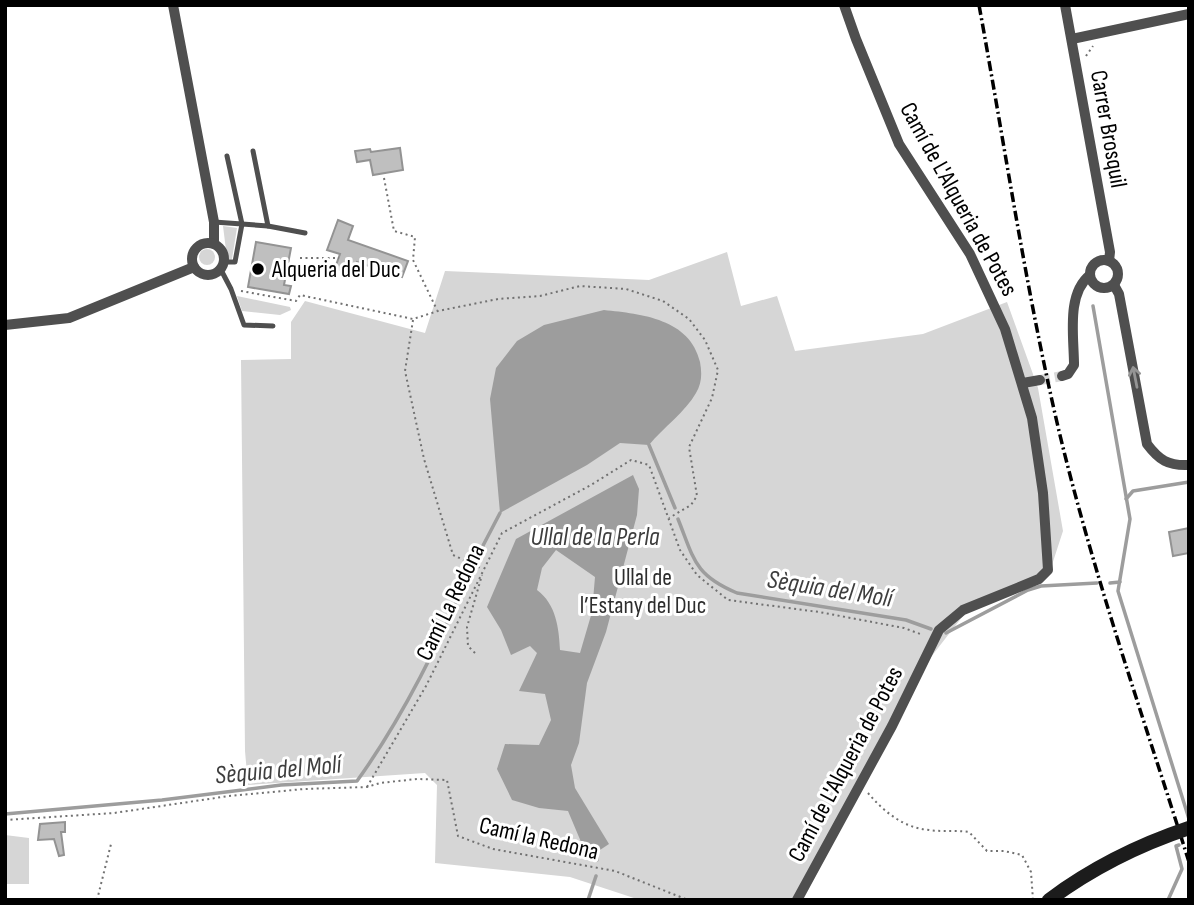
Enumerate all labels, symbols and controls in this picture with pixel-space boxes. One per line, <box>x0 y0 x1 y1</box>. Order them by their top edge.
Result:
street label: Carrer Brosquil <box>1084 68 1133 190</box>
street label: Camí de L'Alqueria de Potes <box>893 97 1024 301</box>
place label: Alqueria del Duc <box>271 255 401 284</box>
marker: Alqueria del Duc <box>250 261 266 277</box>
one-way arrow <box>1127 366 1141 389</box>
water label: Ullal de la Perla <box>530 522 660 553</box>
street label: Camí La Redona <box>410 539 491 665</box>
park label: Ullal de l’Estany del Duc <box>580 563 706 620</box>
water label: Sèquia del Molí <box>765 564 897 615</box>
street label: Camí de L'Alqueria de Potes <box>782 662 909 867</box>
water label: Sèquia del Molí <box>214 749 345 791</box>
street label: Camí la Redona <box>476 811 601 866</box>

